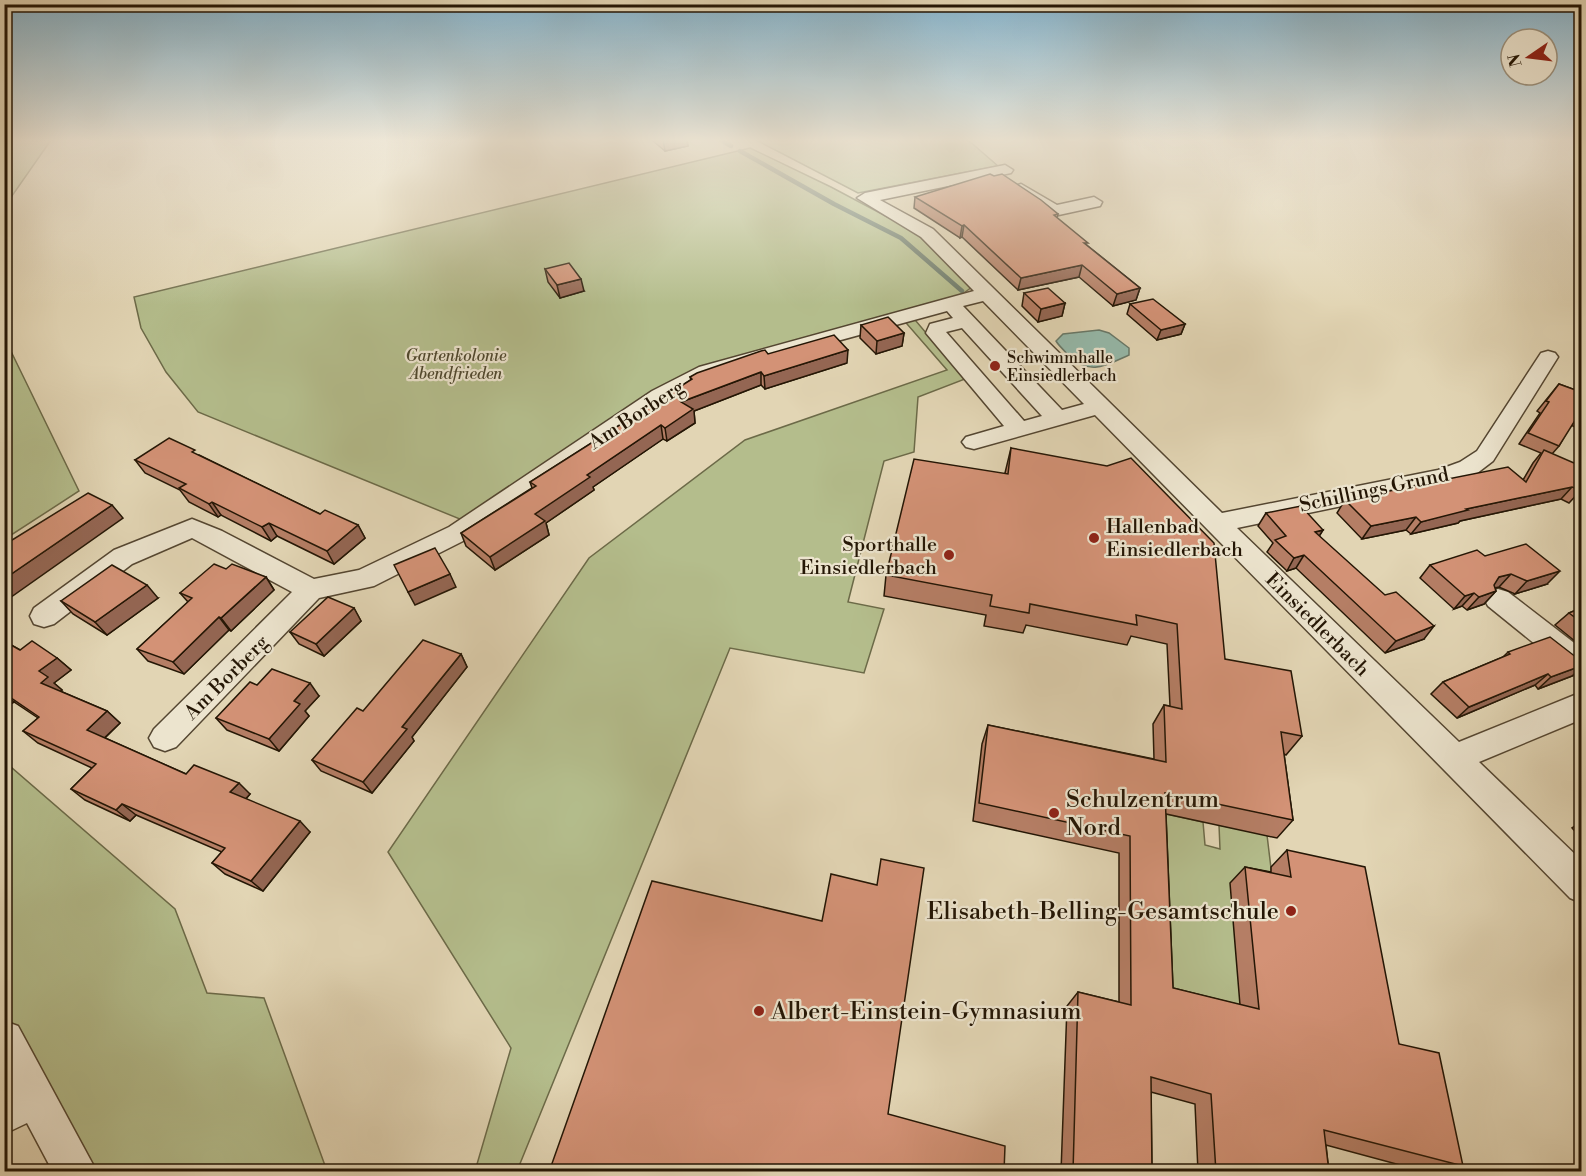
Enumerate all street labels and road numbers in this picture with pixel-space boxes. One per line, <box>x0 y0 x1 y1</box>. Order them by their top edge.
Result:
street label: Am Borberg <box>583 375 690 456</box>
street label: Schillings Grund <box>1297 462 1452 519</box>
street label: Einsiedlerbach <box>1260 568 1374 682</box>
street label: Am Borberg <box>179 630 275 726</box>

